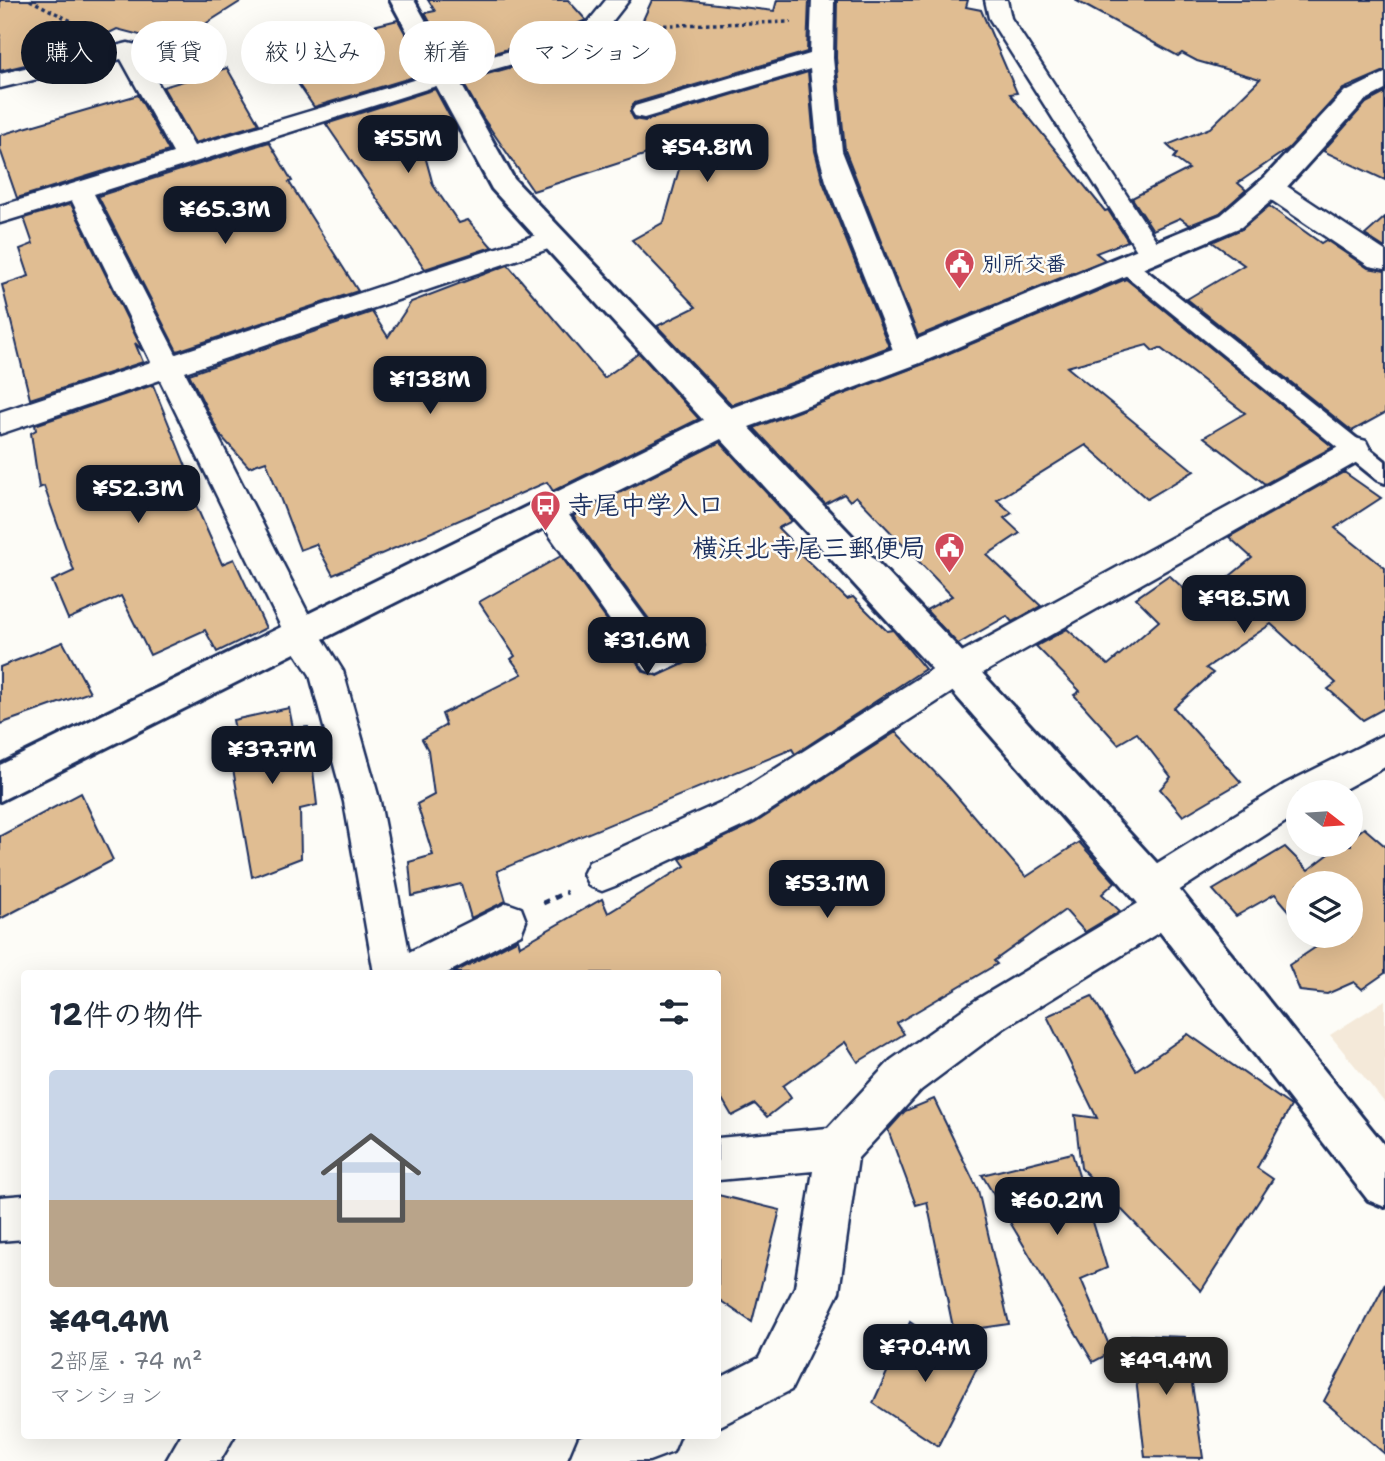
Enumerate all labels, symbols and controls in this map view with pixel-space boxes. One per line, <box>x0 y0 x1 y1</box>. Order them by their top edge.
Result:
chip: 購入 <box>21 21 117 84</box>
chip: 賃貸 <box>131 21 227 84</box>
chip: 絞り込み <box>241 21 385 84</box>
chip: 新着 <box>399 21 495 84</box>
chip: マンション <box>509 21 676 84</box>
pin: ¥55M <box>367 116 449 175</box>
text: ¥55M <box>374 123 442 153</box>
pin: ¥54.8M <box>650 124 764 184</box>
text: ¥54.8M <box>661 132 753 162</box>
pin: ¥65.3M <box>168 187 282 246</box>
text: ¥65.3M <box>179 194 271 224</box>
public building icon: 別所交番 <box>942 247 976 291</box>
place label: 別所交番 <box>982 250 1066 278</box>
pin: ¥138M <box>381 356 479 416</box>
text: ¥138M <box>389 364 471 394</box>
pin: ¥52.3M <box>81 466 195 525</box>
text: ¥52.3M <box>92 473 184 503</box>
place label: 寺尾中学入口 <box>568 487 724 522</box>
bus stop icon: 寺尾中学入口 <box>528 488 562 532</box>
place label: 横浜北寺尾三郵便局 <box>692 530 926 565</box>
public building icon: 横浜北寺尾三郵便局 <box>932 531 966 575</box>
pin: ¥98.5M <box>1187 576 1301 635</box>
text: ¥98.5M <box>1198 583 1290 613</box>
pin: ¥31.6M <box>590 618 704 677</box>
text: ¥31.6M <box>604 625 690 655</box>
pin: ¥37.7M <box>215 726 329 786</box>
text: ¥37.7M <box>227 734 317 764</box>
north arrow <box>1286 780 1363 858</box>
map controls <box>1286 780 1363 948</box>
pin: ¥53.1M <box>770 860 884 920</box>
text: ¥53.1M <box>785 868 869 898</box>
button: layers <box>1286 871 1363 948</box>
icon: filters <box>655 993 693 1031</box>
text: 12件の物件 <box>49 994 203 1035</box>
icon: home <box>308 1115 434 1241</box>
pin: ¥60.2M <box>1000 1178 1114 1237</box>
text: ¥60.2M <box>1011 1185 1103 1215</box>
text: ¥49.4M <box>49 1301 169 1342</box>
pin: ¥70.4M <box>868 1324 982 1384</box>
text: ¥70.4M <box>879 1332 971 1362</box>
pin: ¥49.4M <box>1109 1338 1223 1397</box>
text: ¥49.4M <box>1120 1345 1212 1375</box>
text: 2部屋 · 74 m² <box>49 1346 203 1376</box>
text: マンション <box>49 1380 163 1410</box>

